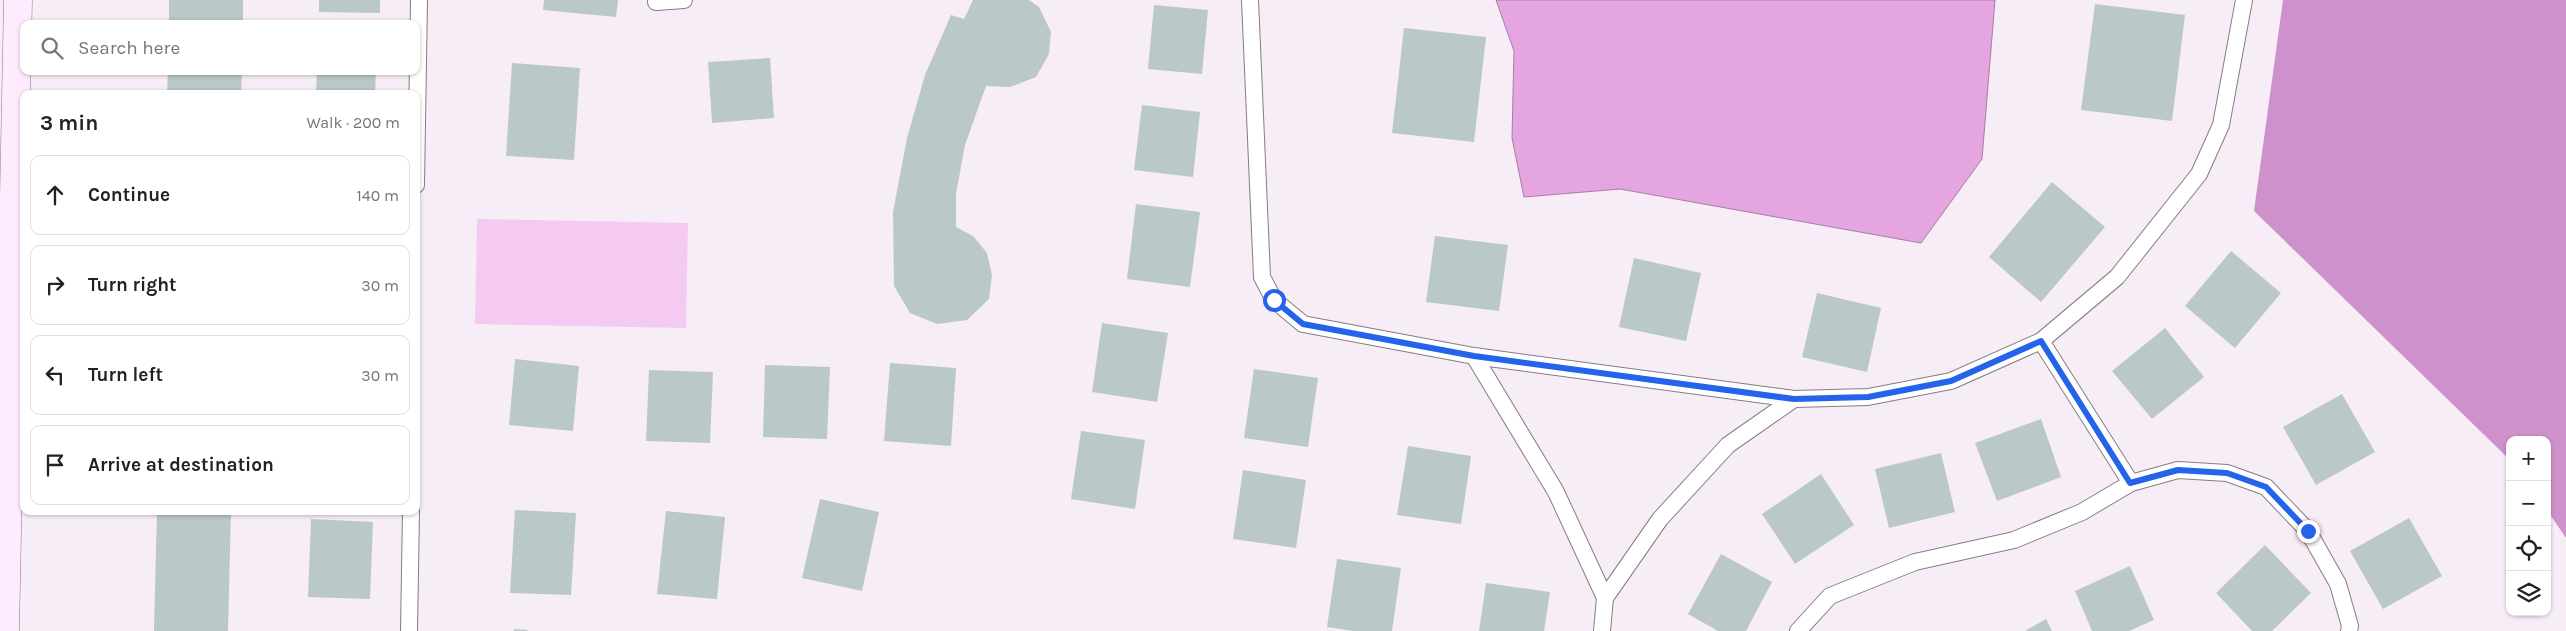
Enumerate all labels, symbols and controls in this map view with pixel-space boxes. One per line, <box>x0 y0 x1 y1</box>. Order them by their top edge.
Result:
search box <box>20 20 420 75</box>
icon: search <box>38 34 66 62</box>
text: Search here <box>78 37 180 59</box>
text: 3 min <box>40 111 98 135</box>
text: Walk · 200 m <box>306 113 400 132</box>
icon: ahead <box>41 181 69 209</box>
text: Continue <box>88 184 170 206</box>
text: 140 m <box>357 186 399 205</box>
icon: right <box>41 271 69 299</box>
text: Turn right <box>88 274 177 296</box>
text: 30 m <box>361 276 399 295</box>
route start <box>1263 289 1286 312</box>
icon: left <box>41 361 69 389</box>
text: Turn left <box>88 364 163 386</box>
text: 30 m <box>361 366 399 385</box>
map controls <box>2506 436 2551 616</box>
button: + <box>2506 436 2551 481</box>
icon: arrive <box>41 451 69 479</box>
text: Arrive at destination <box>88 454 274 476</box>
button: − <box>2506 481 2551 526</box>
route end <box>2297 520 2320 543</box>
button: locate <box>2506 526 2551 571</box>
button: layers <box>2506 571 2551 616</box>

